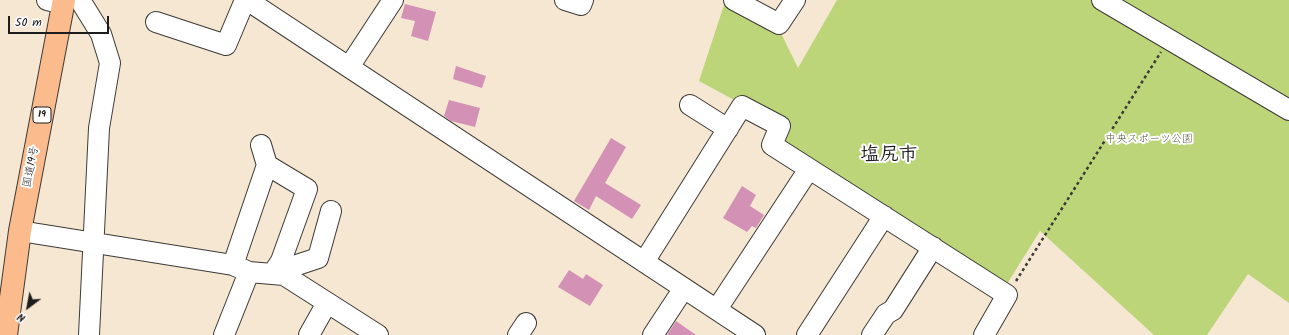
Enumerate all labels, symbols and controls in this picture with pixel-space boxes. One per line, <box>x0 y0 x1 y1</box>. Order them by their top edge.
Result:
scale bar <box>10 8 111 34</box>
text: 50 m <box>15 13 42 32</box>
road number: 19 <box>33 107 51 123</box>
park label: 中央スポーツ公園 <box>1105 133 1193 147</box>
street label: 国道19号 <box>22 145 42 189</box>
district label: 塩尻市 <box>861 146 917 168</box>
north arrow <box>8 287 48 327</box>
text: N <box>14 308 29 327</box>

